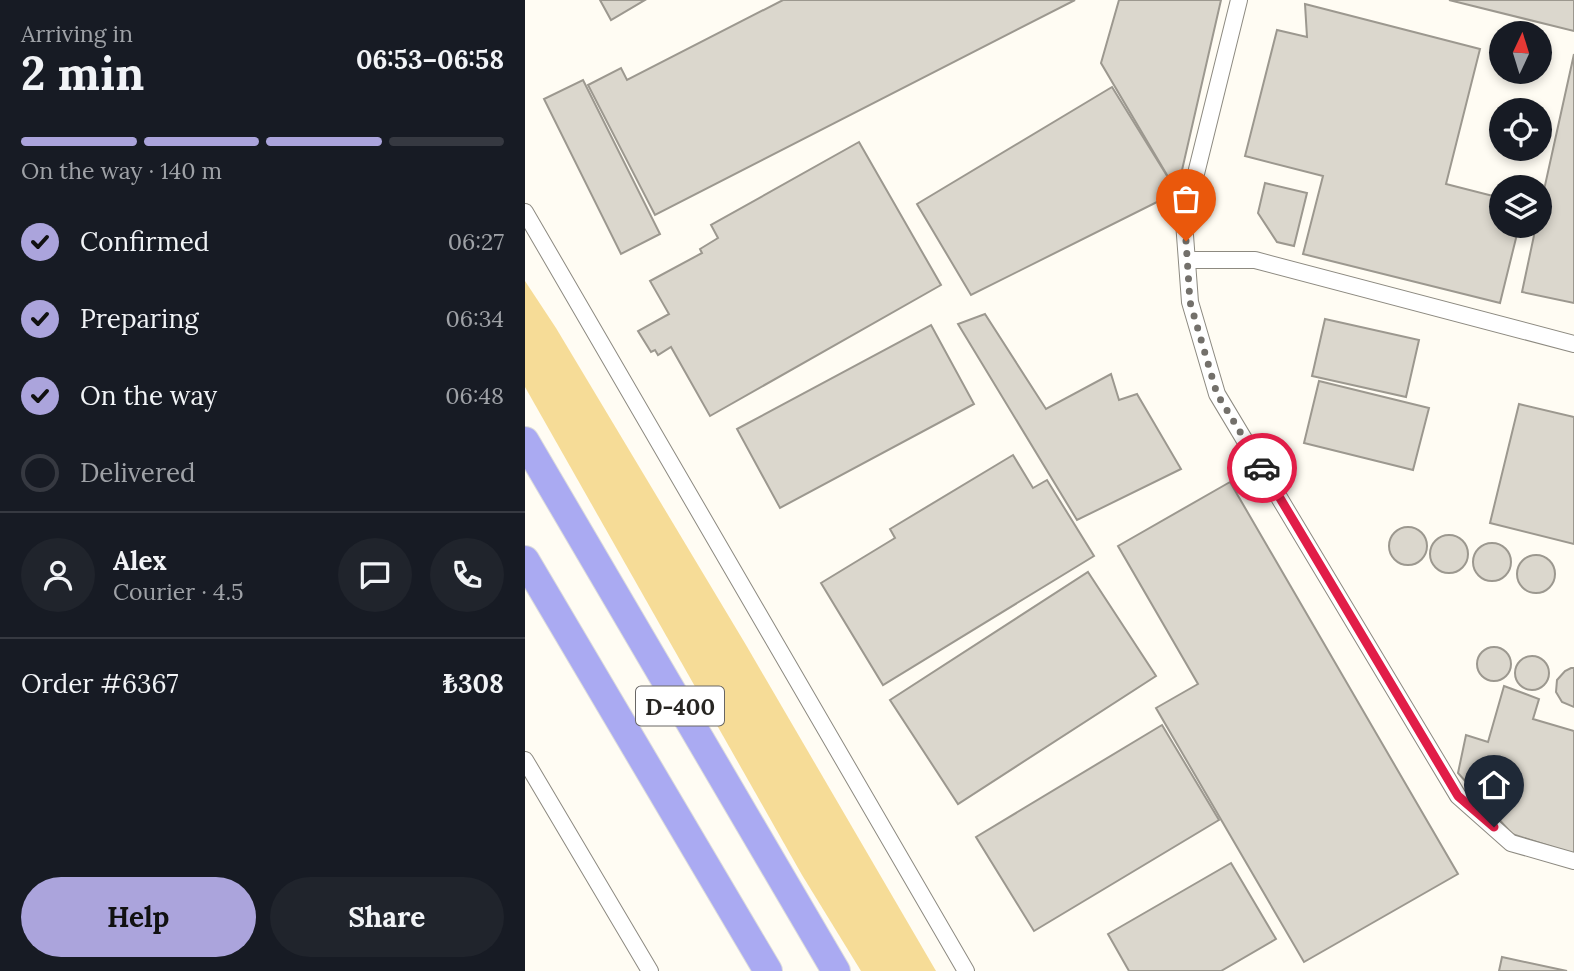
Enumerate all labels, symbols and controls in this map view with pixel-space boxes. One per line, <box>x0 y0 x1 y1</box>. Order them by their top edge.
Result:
text: Arriving in <box>21 19 133 48</box>
north arrow <box>1489 21 1552 84</box>
map controls <box>1489 21 1552 238</box>
text: 06:53–06:58 <box>356 43 504 76</box>
text: 2 min <box>21 44 144 103</box>
button: locate <box>1489 98 1552 161</box>
text: On the way · 140 m <box>21 156 222 185</box>
pin <box>1156 169 1216 241</box>
button: layers <box>1489 175 1552 238</box>
icon: bag <box>1167 180 1205 218</box>
icon: check <box>21 223 59 261</box>
text: Confirmed <box>80 225 209 258</box>
text: 06:27 <box>448 227 504 256</box>
icon: check <box>21 300 59 338</box>
text: Preparing <box>80 302 199 335</box>
text: 06:34 <box>445 304 504 333</box>
icon: check <box>21 377 59 415</box>
text: On the way <box>80 379 217 412</box>
text: 06:48 <box>445 381 504 410</box>
courier <box>1227 433 1297 503</box>
icon: car <box>1243 449 1281 487</box>
text: Delivered <box>80 456 196 489</box>
button: person <box>21 538 95 612</box>
button: chat <box>338 538 412 612</box>
button: phone <box>430 538 504 612</box>
text: Alex <box>113 544 167 577</box>
text: Courier · 4.5 <box>113 577 244 606</box>
text: Order #6367 <box>21 667 178 700</box>
text: ₺308 <box>443 667 504 700</box>
road number: D-400 <box>636 686 724 726</box>
pin <box>1464 755 1524 827</box>
icon: home <box>1475 766 1513 804</box>
button: Help <box>21 877 256 957</box>
button: Share <box>270 877 504 957</box>

